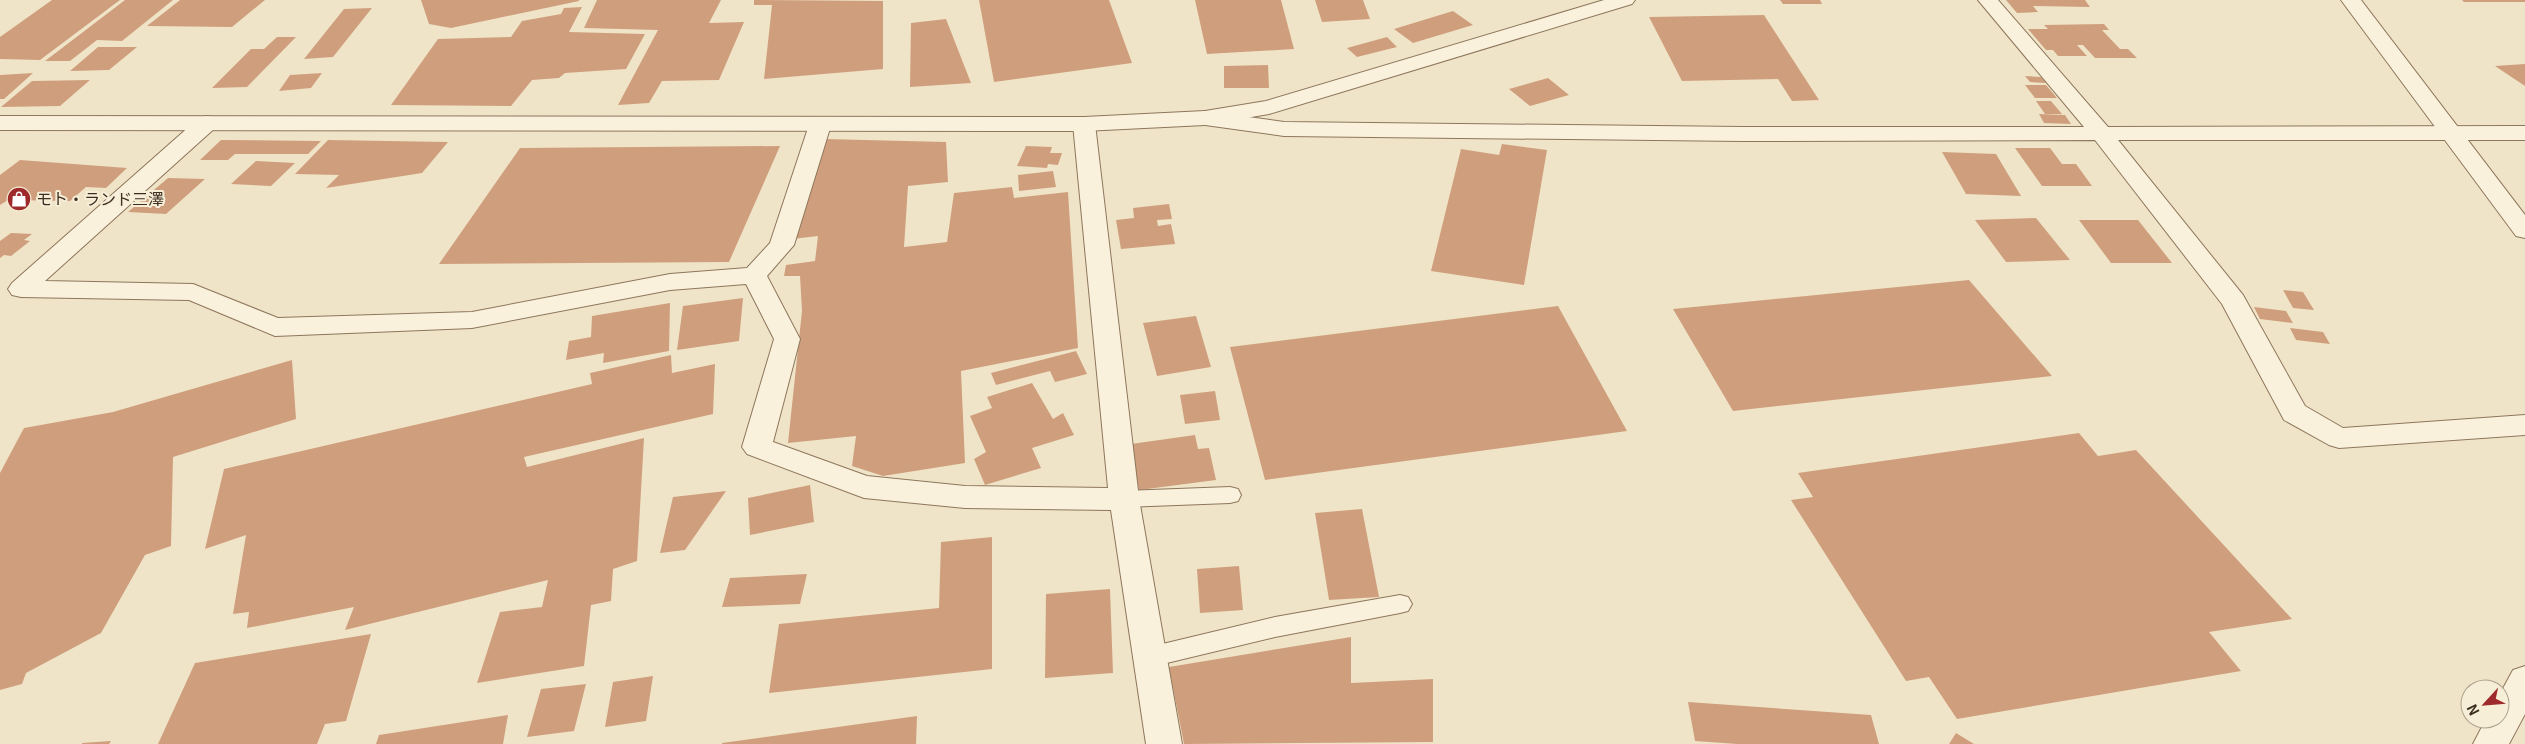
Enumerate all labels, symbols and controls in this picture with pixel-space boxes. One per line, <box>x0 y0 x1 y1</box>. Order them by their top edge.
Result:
shop icon: モト・ランド三澤 <box>6 186 32 212</box>
place label: モト・ランド三澤 <box>36 186 164 210</box>
north arrow <box>2460 679 2510 729</box>
text: N <box>2461 701 2484 719</box>

